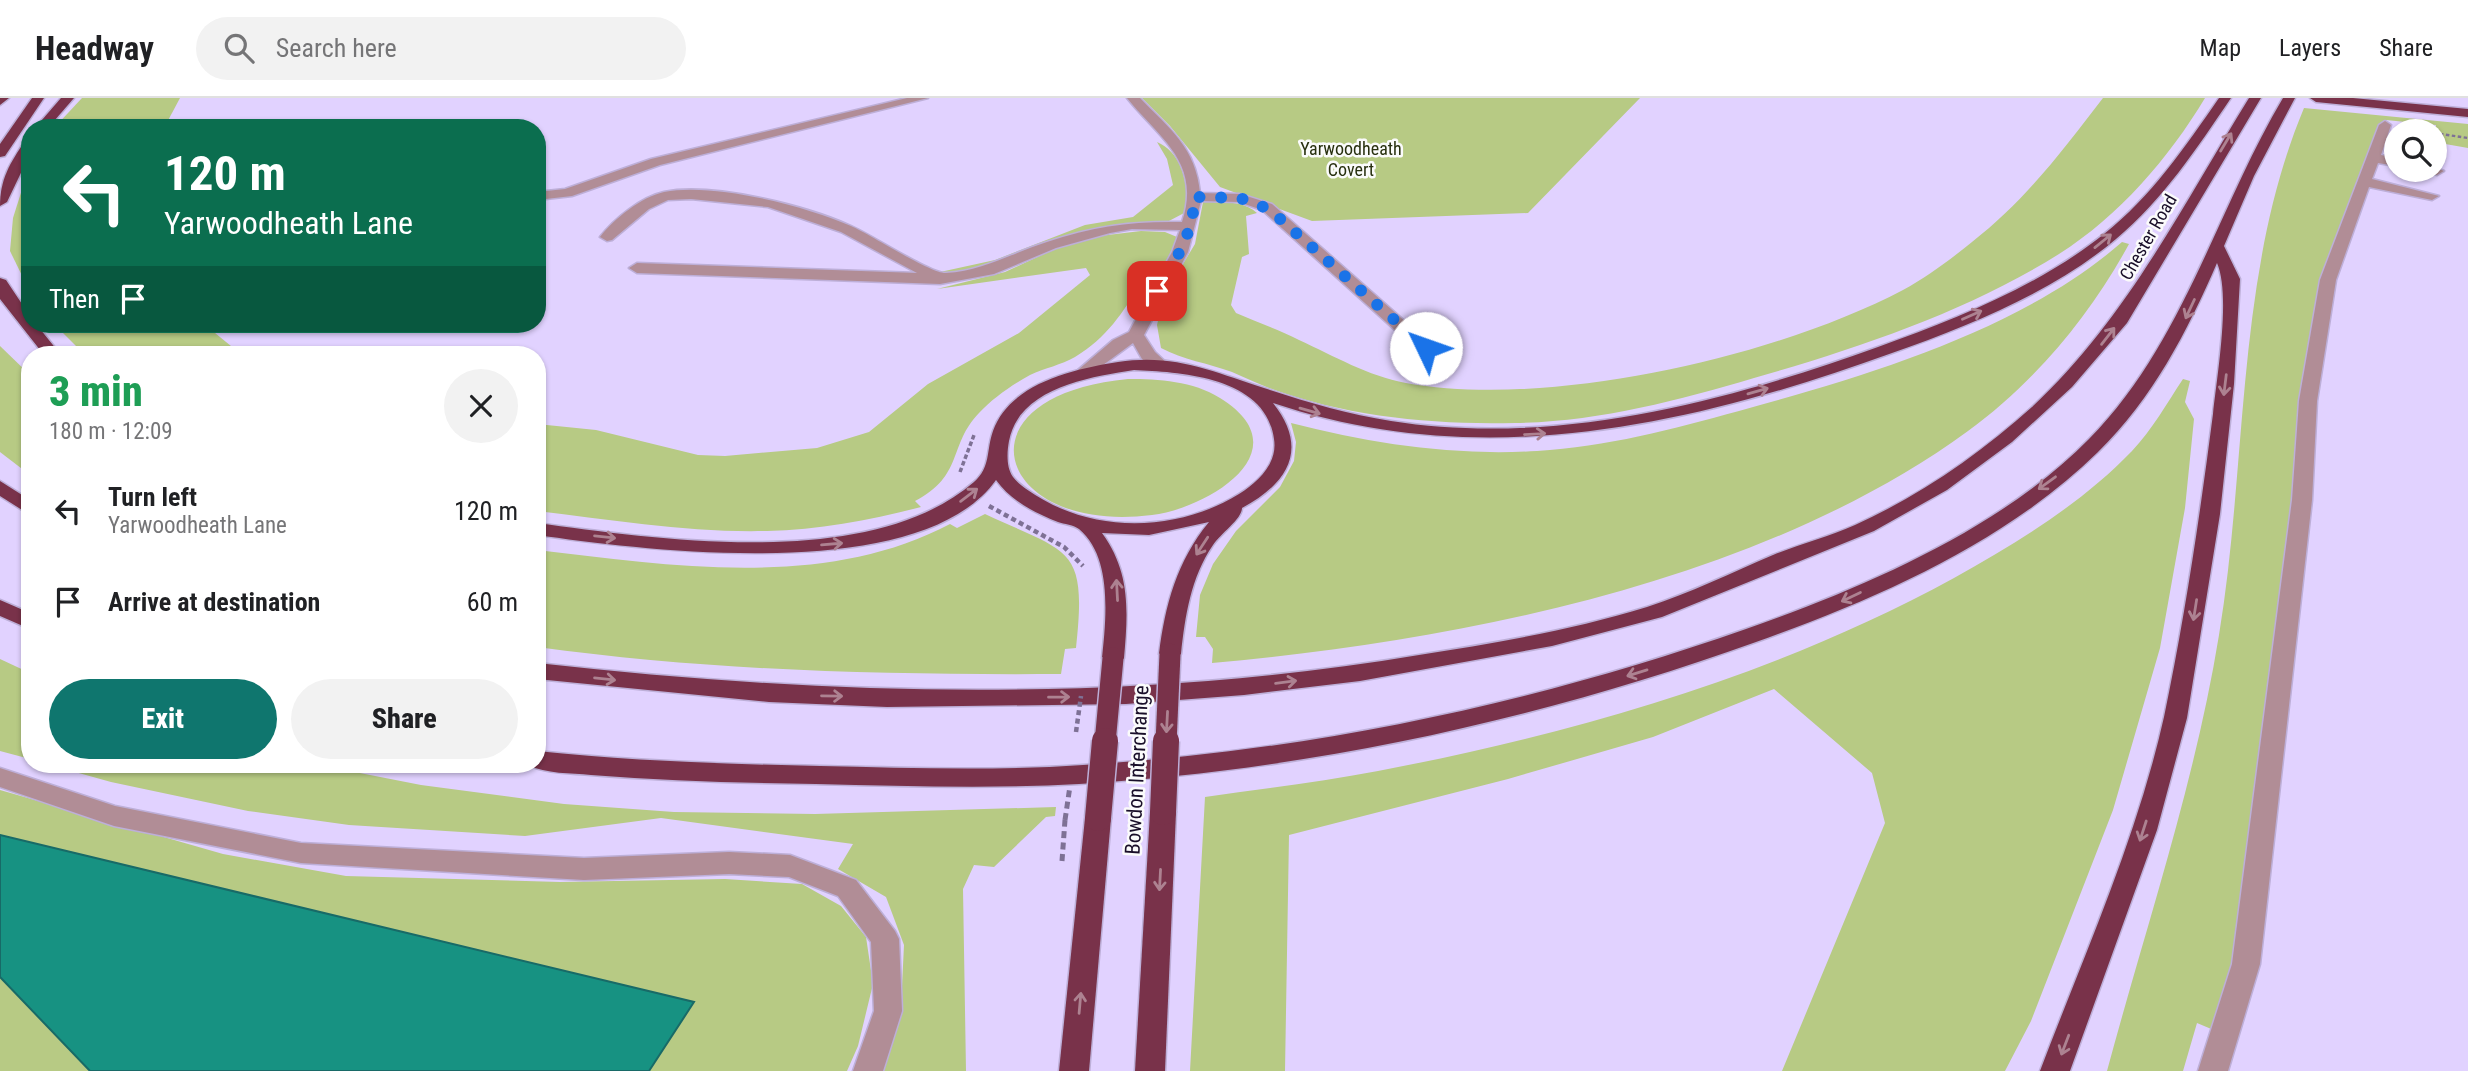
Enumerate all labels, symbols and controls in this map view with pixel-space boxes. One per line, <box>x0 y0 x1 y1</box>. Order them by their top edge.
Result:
search box <box>196 17 686 80</box>
text: Headway <box>35 29 154 68</box>
icon: search <box>220 29 258 67</box>
text: Search here <box>276 33 397 63</box>
text: Map <box>2200 34 2241 62</box>
text: Layers <box>2279 34 2341 62</box>
text: Share <box>2379 34 2433 62</box>
map controls <box>2384 119 2447 182</box>
button: search <box>2384 119 2447 182</box>
one-way arrow <box>2220 133 2234 153</box>
park label: Yarwoodheath Covert <box>1300 138 1402 180</box>
text: 120 m <box>164 145 286 202</box>
icon: left <box>49 147 140 238</box>
street label: Chester Road <box>2115 191 2181 283</box>
text: Yarwoodheath Lane <box>164 204 413 242</box>
one-way arrow <box>2094 233 2112 248</box>
pin <box>1127 261 1187 321</box>
icon: arrive <box>1138 272 1176 310</box>
icon: arrive <box>114 280 152 318</box>
text: Then <box>49 284 100 314</box>
one-way arrow <box>2182 298 2196 319</box>
one-way arrow <box>1961 308 1982 321</box>
position arrow <box>1389 311 1463 385</box>
one-way arrow <box>2101 328 2116 346</box>
text: 3 min <box>49 367 143 416</box>
button: close <box>444 369 518 443</box>
one-way arrow <box>2218 373 2231 396</box>
one-way arrow <box>1747 384 1769 397</box>
one-way arrow <box>1299 405 1321 418</box>
text: 180 m · 12:09 <box>49 418 173 445</box>
one-way arrow <box>1523 427 1546 440</box>
one-way arrow <box>2038 476 2057 490</box>
text: Turn left <box>108 482 197 512</box>
one-way arrow <box>959 488 978 502</box>
icon: left <box>49 492 87 530</box>
text: 120 m <box>454 496 518 526</box>
text: Yarwoodheath Lane <box>108 512 287 539</box>
one-way arrow <box>593 530 616 543</box>
one-way arrow <box>1195 536 1210 555</box>
one-way arrow <box>820 537 843 550</box>
one-way arrow <box>1110 579 1123 602</box>
icon: arrive <box>49 583 87 621</box>
text: Arrive at destination <box>108 587 320 617</box>
text: 60 m <box>467 587 518 617</box>
one-way arrow <box>1841 591 1862 604</box>
one-way arrow <box>2188 598 2201 621</box>
one-way arrow <box>1626 667 1648 680</box>
one-way arrow <box>593 673 616 686</box>
one-way arrow <box>1274 676 1297 689</box>
button: Exit <box>49 679 277 759</box>
button: Share <box>291 679 518 759</box>
street label: Bowdon Interchange <box>1121 685 1153 855</box>
one-way arrow <box>820 689 843 702</box>
one-way arrow <box>1047 690 1070 703</box>
one-way arrow <box>1160 711 1173 734</box>
one-way arrow <box>2135 820 2148 842</box>
one-way arrow <box>1153 869 1166 892</box>
one-way arrow <box>1074 992 1087 1015</box>
one-way arrow <box>2058 1034 2071 1056</box>

